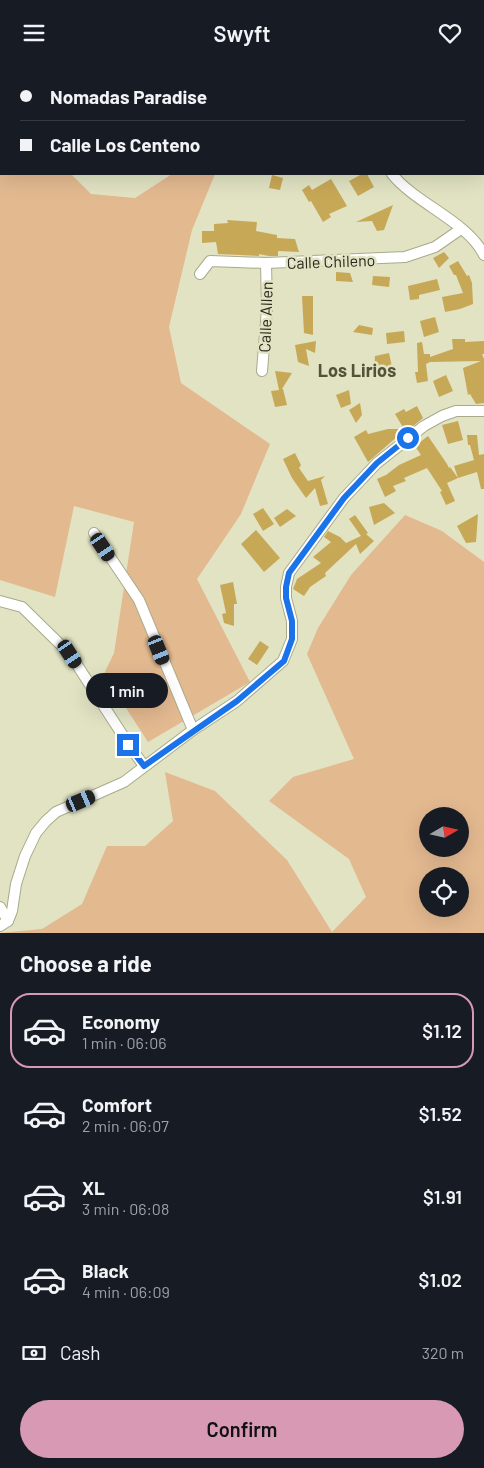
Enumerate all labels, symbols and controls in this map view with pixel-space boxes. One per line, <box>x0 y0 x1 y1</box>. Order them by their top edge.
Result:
icon: menu <box>20 19 48 47</box>
icon: heart <box>436 19 464 47</box>
text: Swyft <box>213 20 271 46</box>
text: Nomadas Paradise <box>50 85 207 108</box>
text: Calle Los Centeno <box>50 133 200 156</box>
street label: Calle Chileno <box>286 250 376 272</box>
street label: Calle Allen <box>254 281 276 353</box>
district label: Los Lirios <box>318 359 396 381</box>
route start <box>397 427 419 449</box>
car <box>88 530 117 564</box>
car <box>146 633 171 667</box>
car <box>55 637 84 671</box>
callout: 1 min <box>87 673 169 707</box>
text: 1 min <box>110 681 144 700</box>
route end <box>117 734 139 756</box>
car <box>64 788 97 814</box>
north arrow <box>419 807 469 857</box>
map controls <box>419 807 469 917</box>
button: locate <box>419 867 469 917</box>
text: Choose a ride <box>20 950 152 976</box>
icon: car <box>22 1008 67 1053</box>
text: Economy <box>82 1010 160 1033</box>
text: $1.12 <box>422 1019 462 1042</box>
text: 1 min · 06:06 <box>82 1033 166 1052</box>
icon: car <box>22 1091 67 1136</box>
text: Comfort <box>82 1093 152 1116</box>
text: $1.52 <box>419 1102 462 1125</box>
text: 2 min · 06:07 <box>82 1116 169 1135</box>
icon: car <box>22 1174 67 1219</box>
text: XL <box>82 1176 105 1199</box>
text: $1.91 <box>423 1185 462 1208</box>
text: 3 min · 06:08 <box>82 1199 169 1218</box>
icon: car <box>22 1257 67 1302</box>
text: Black <box>82 1259 129 1282</box>
text: $1.02 <box>419 1268 462 1291</box>
text: 4 min · 06:09 <box>82 1282 170 1301</box>
icon: cash <box>20 1339 48 1367</box>
text: Cash <box>60 1341 101 1364</box>
text: 320 m <box>422 1343 464 1362</box>
button: Confirm <box>20 1400 464 1458</box>

